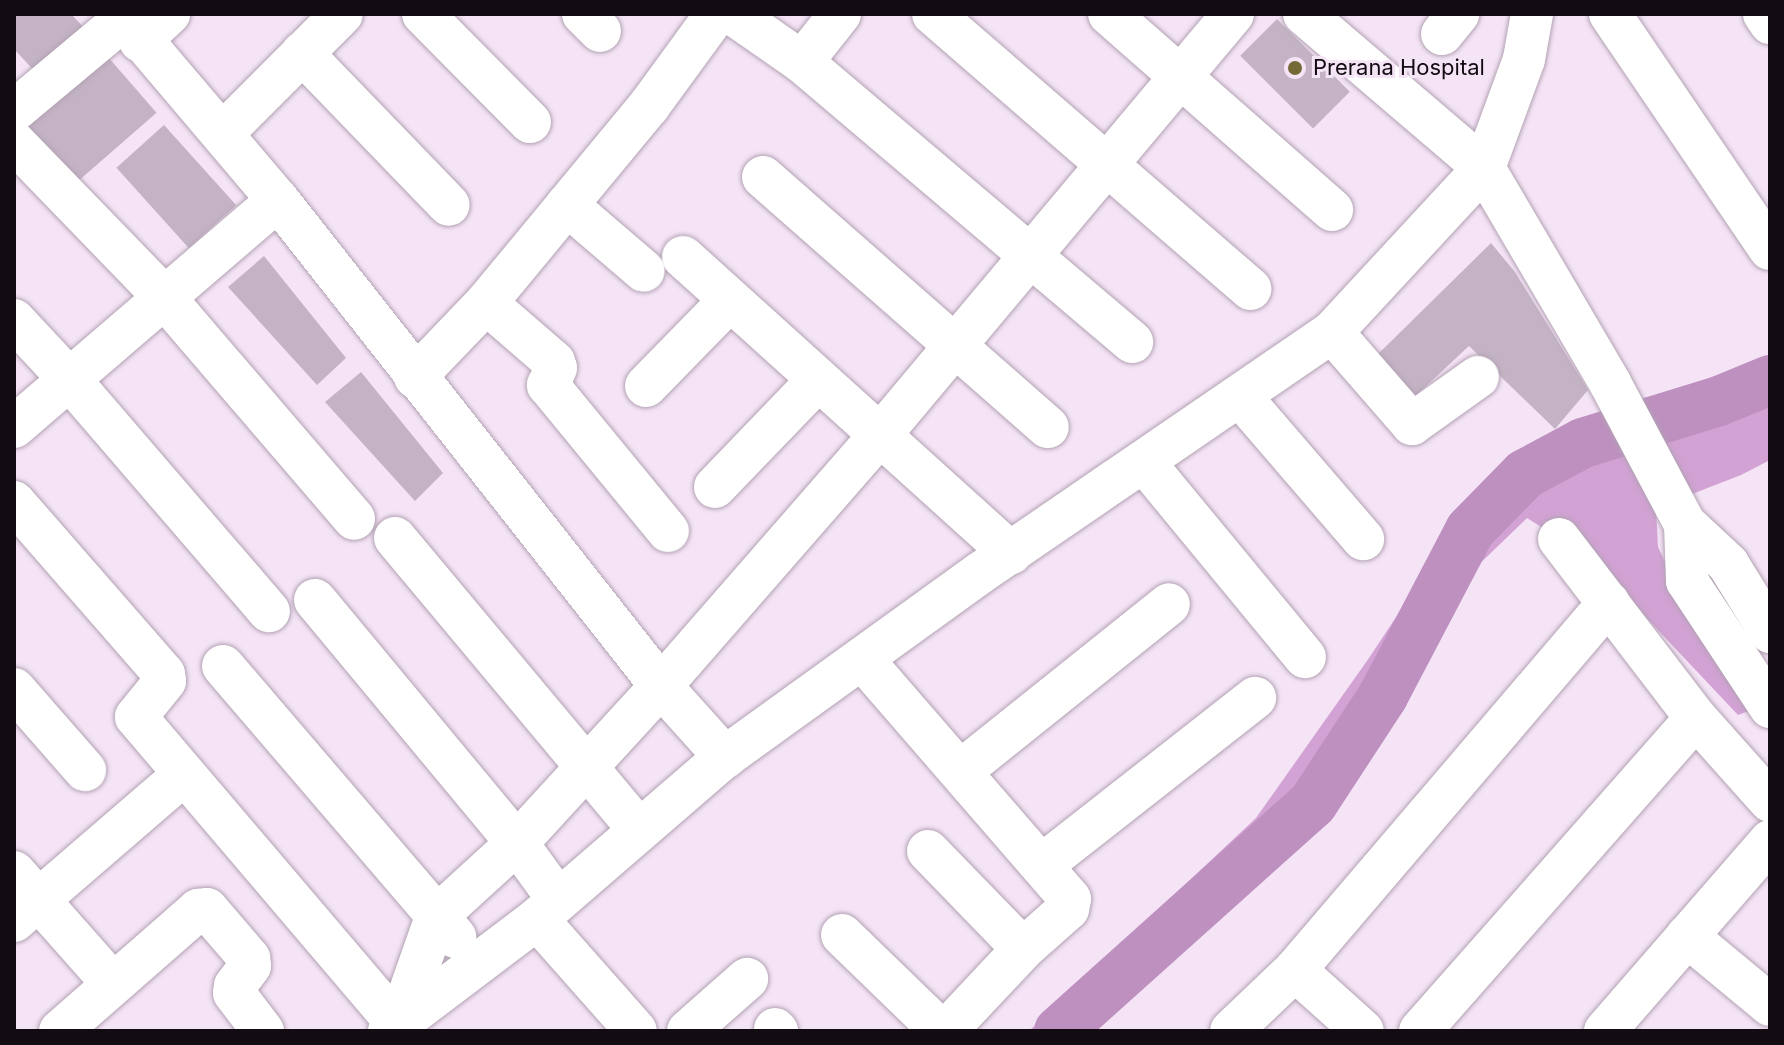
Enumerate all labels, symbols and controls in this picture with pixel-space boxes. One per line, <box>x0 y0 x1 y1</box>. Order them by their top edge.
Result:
place label: Prerana Hospital <box>1313 55 1485 81</box>
marker: Prerana Hospital <box>1284 57 1306 79</box>

